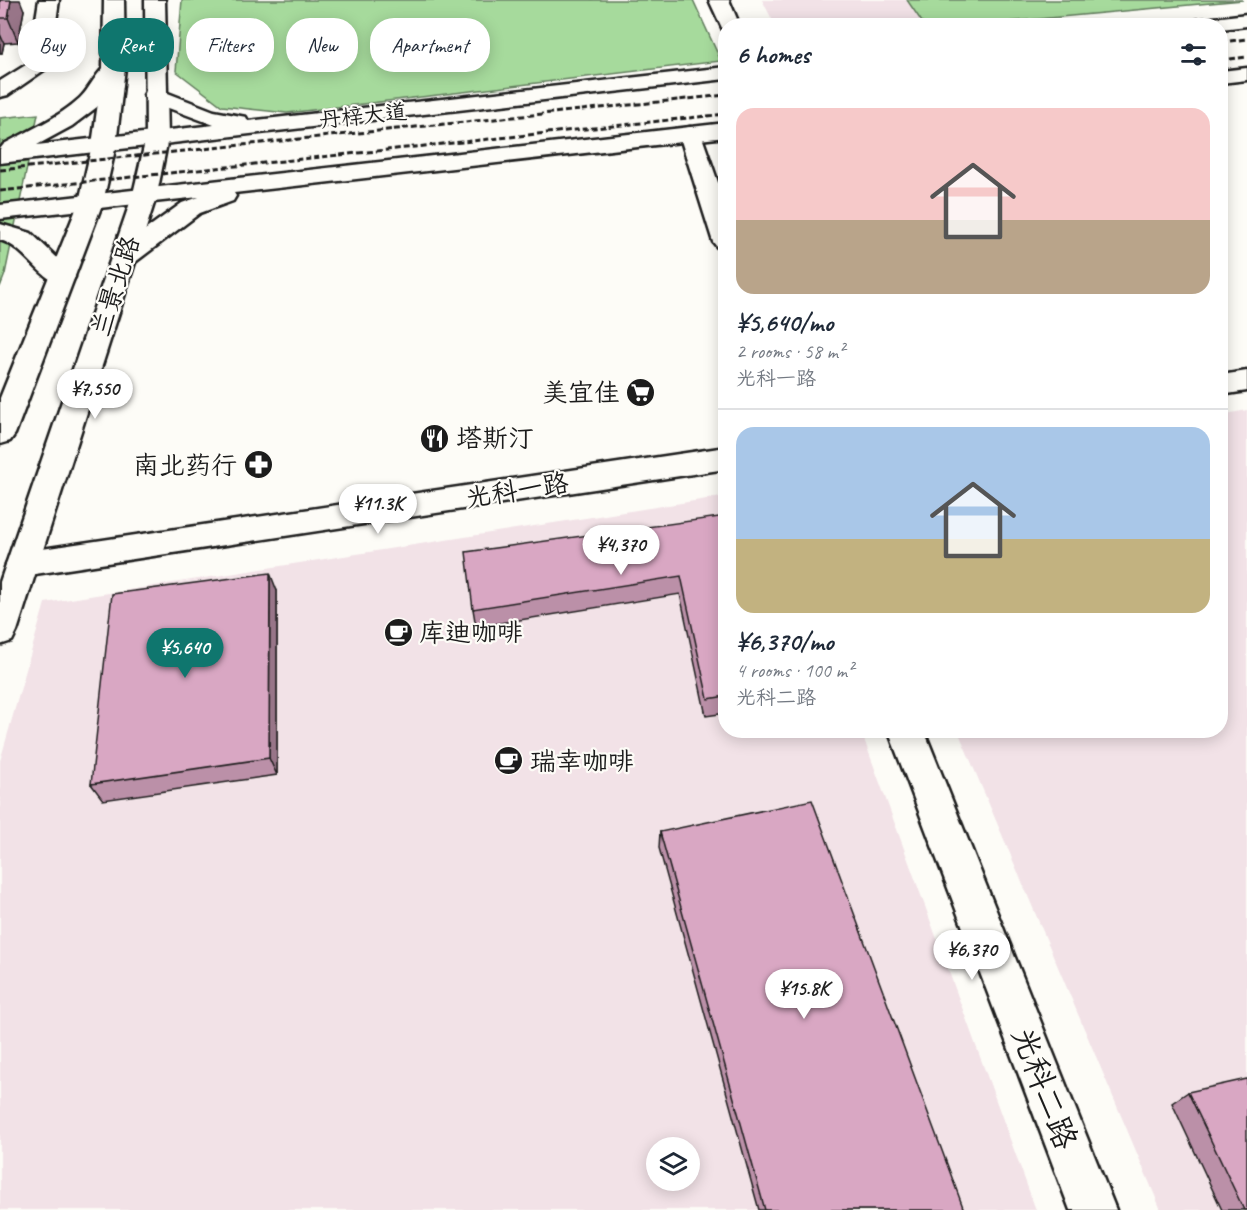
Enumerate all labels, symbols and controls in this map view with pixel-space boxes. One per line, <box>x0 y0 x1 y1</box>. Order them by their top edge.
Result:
chip: Buy <box>18 18 86 72</box>
chip: Rent <box>98 18 174 72</box>
chip: Filters <box>186 18 274 72</box>
chip: New <box>286 18 358 72</box>
chip: Apartment <box>370 18 490 72</box>
text: 6 homes <box>736 38 810 71</box>
icon: filters <box>1177 38 1210 71</box>
street label: 丹梓大道 <box>318 97 408 135</box>
icon: home <box>919 147 1027 255</box>
street label: 兰景北路 <box>84 232 147 341</box>
text: ¥5,640/mo <box>736 306 833 339</box>
text: 2 rooms · 58 m² <box>736 339 844 364</box>
text: 光科一路 <box>736 366 816 391</box>
pin: ¥7,550 <box>46 369 144 420</box>
text: ¥7,550 <box>71 376 119 401</box>
place label: 美宜佳 <box>542 376 620 409</box>
supermarket icon: 美宜佳 <box>625 376 657 408</box>
restaurant icon: 塔斯汀 <box>419 422 451 454</box>
place label: 塔斯汀 <box>456 422 534 455</box>
place label: 南北药行 <box>133 449 237 482</box>
pharmacy icon: 南北药行 <box>242 449 274 481</box>
street label: 光科一路 <box>463 466 571 515</box>
icon: home <box>919 466 1027 574</box>
pin: ¥11.3K <box>329 484 427 535</box>
text: ¥11.3K <box>353 491 403 516</box>
pin: ¥4,370 <box>572 525 670 576</box>
text: ¥4,370 <box>597 532 645 557</box>
cafe icon: 库迪咖啡 <box>382 616 414 648</box>
place label: 库迪咖啡 <box>419 616 523 649</box>
text: ¥6,370/mo <box>736 625 833 658</box>
pin: ¥5,640 <box>136 628 234 679</box>
text: ¥5,640 <box>160 635 210 660</box>
text: 4 rooms · 100 m² <box>736 658 853 683</box>
text: 光科二路 <box>736 685 816 710</box>
cafe icon: 瑞幸咖啡 <box>493 745 525 777</box>
place label: 瑞幸咖啡 <box>530 745 634 778</box>
pin: ¥6,370 <box>923 930 1021 981</box>
text: ¥6,370 <box>947 937 997 962</box>
pin: ¥15.8K <box>755 969 853 1020</box>
text: ¥15.8K <box>779 976 829 1001</box>
street label: 光科二路 <box>1002 1021 1087 1155</box>
map controls <box>646 1137 700 1191</box>
button: layers <box>646 1137 700 1191</box>

